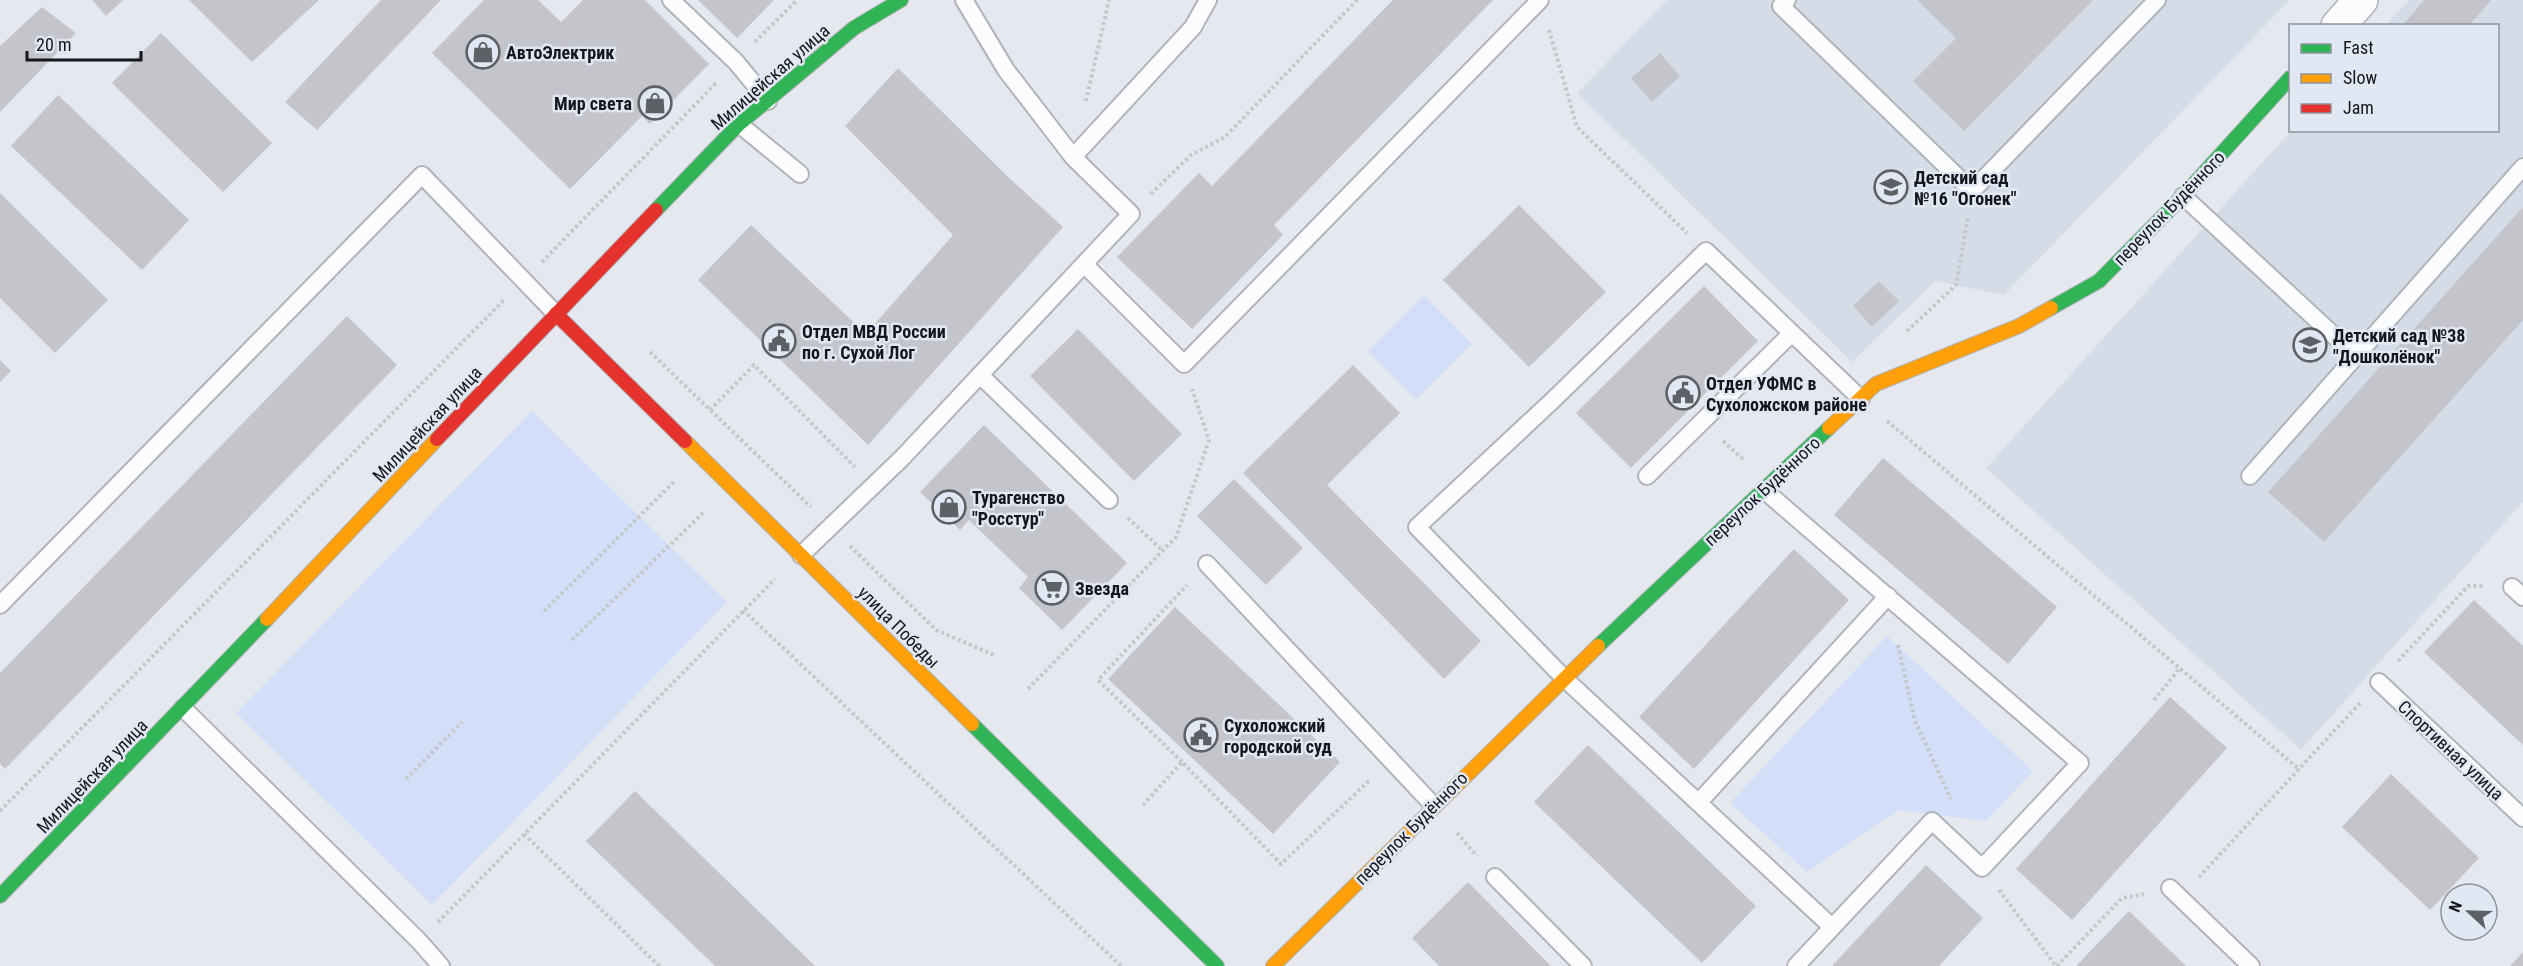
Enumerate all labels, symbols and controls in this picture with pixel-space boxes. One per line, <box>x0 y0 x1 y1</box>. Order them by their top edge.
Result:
street label: Милицейская улица <box>706 20 834 134</box>
scale bar <box>27 24 141 62</box>
legend <box>2289 24 2499 132</box>
text: 20 m <box>36 34 71 55</box>
shop icon: АвтоЭлектрик <box>465 34 501 70</box>
text: Fast <box>2343 37 2374 58</box>
place label: АвтоЭлектрик <box>506 42 614 63</box>
text: Slow <box>2343 67 2378 88</box>
shop icon: Мир света <box>637 85 673 121</box>
place label: Мир света <box>554 93 632 114</box>
text: Jam <box>2343 97 2374 118</box>
street label: переулок Будённого <box>2109 146 2229 270</box>
place label: Детский сад №16 "Огонек" <box>1914 167 2017 209</box>
school or university icon: Детский сад №16 "Огонек" <box>1873 169 1909 205</box>
place label: Отдел МВД России по г. Сухой Лог <box>802 321 946 363</box>
public building icon: Отдел МВД России по г. Сухой Лог <box>761 323 797 359</box>
place label: Детский сад №38 "Дошколёнок" <box>2333 325 2465 367</box>
school or university icon: Детский сад №38 "Дошколёнок" <box>2292 327 2328 363</box>
street label: Милицейская улица <box>368 362 486 486</box>
place label: Отдел УФМС в Сухоложском районе <box>1706 373 1867 415</box>
public building icon: Отдел УФМС в Сухоложском районе <box>1665 375 1701 411</box>
street label: переулок Будённого <box>1700 432 1824 550</box>
place label: Турагенство "Росстур" <box>972 487 1065 529</box>
shop icon: Турагенство "Росстур" <box>931 489 967 525</box>
supermarket icon: Звезда <box>1034 570 1070 606</box>
place label: Звезда <box>1075 578 1129 599</box>
street label: улица Победы <box>854 582 944 672</box>
street label: Спортивная улица <box>2394 696 2508 804</box>
street label: Милицейская улица <box>32 715 152 837</box>
place label: Сухоложский городской суд <box>1224 715 1332 757</box>
public building icon: Сухоложский городской суд <box>1183 717 1219 753</box>
street label: переулок Будённого <box>1350 767 1472 889</box>
north arrow <box>2439 882 2499 942</box>
text: N <box>2445 898 2466 915</box>

